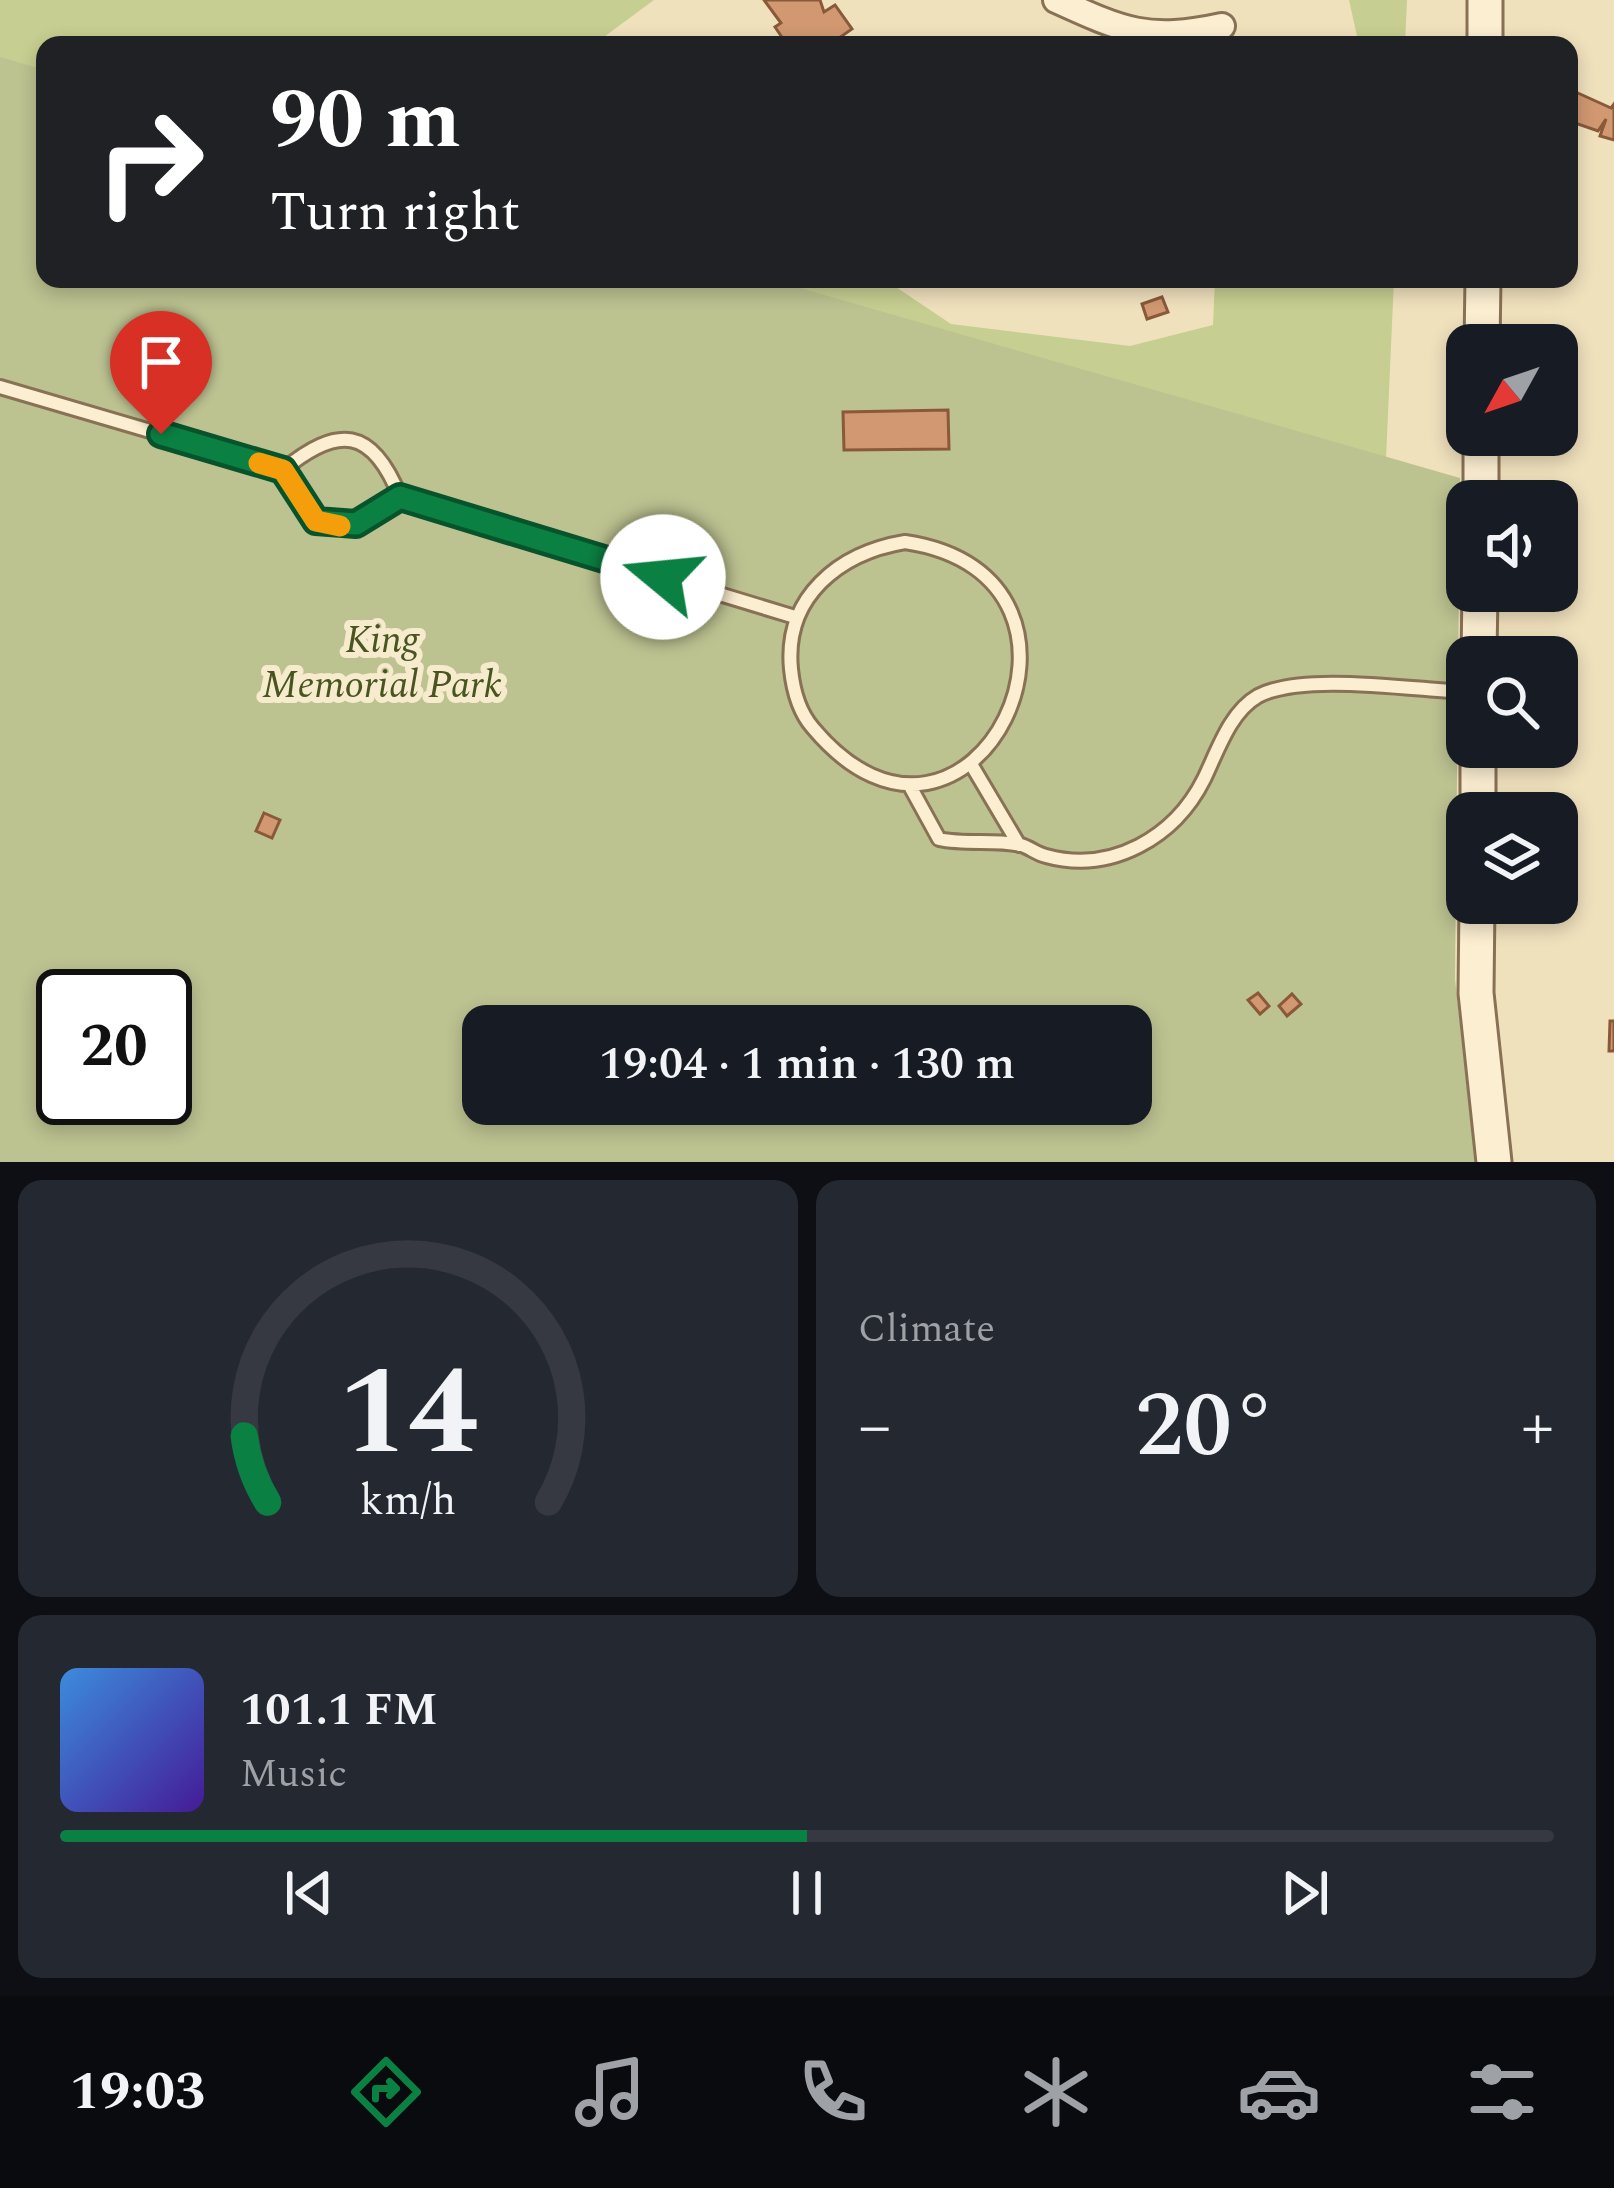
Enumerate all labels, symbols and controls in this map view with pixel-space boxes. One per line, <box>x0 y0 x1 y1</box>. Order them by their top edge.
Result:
text: 90 m <box>270 57 461 185</box>
icon: right <box>72 84 228 240</box>
text: Turn right <box>270 172 520 254</box>
pin <box>110 311 212 434</box>
north arrow <box>1446 324 1578 456</box>
map controls <box>1446 324 1578 924</box>
icon: arrive <box>128 329 194 395</box>
button: sound <box>1446 480 1578 612</box>
position arrow <box>600 514 726 640</box>
park label: King Memorial Park <box>262 611 502 715</box>
button: search <box>1446 636 1578 768</box>
button: layers <box>1446 792 1578 924</box>
speed limit sign: 20 <box>36 969 192 1125</box>
text: 19:04 · 1 min · 130 m <box>599 1030 1015 1099</box>
text: Climate <box>858 1300 995 1359</box>
text: 14 <box>338 1319 478 1509</box>
text: 20° <box>1135 1359 1277 1496</box>
text: − <box>858 1377 891 1478</box>
text: + <box>1521 1377 1554 1478</box>
text: km/h <box>360 1468 456 1533</box>
text: 101.1 FM <box>240 1676 437 1745</box>
text: Music <box>240 1745 347 1804</box>
icon: previous <box>276 1860 342 1926</box>
icon: pause <box>774 1860 840 1926</box>
icon: next <box>1272 1860 1338 1926</box>
icon: directions <box>344 2050 428 2134</box>
icon: music <box>568 2050 652 2134</box>
icon: phone <box>791 2050 875 2134</box>
icon: climate <box>1014 2050 1098 2134</box>
icon: car <box>1237 2050 1321 2134</box>
icon: filters <box>1460 2050 1544 2134</box>
text: 19:03 <box>70 2051 205 2133</box>

